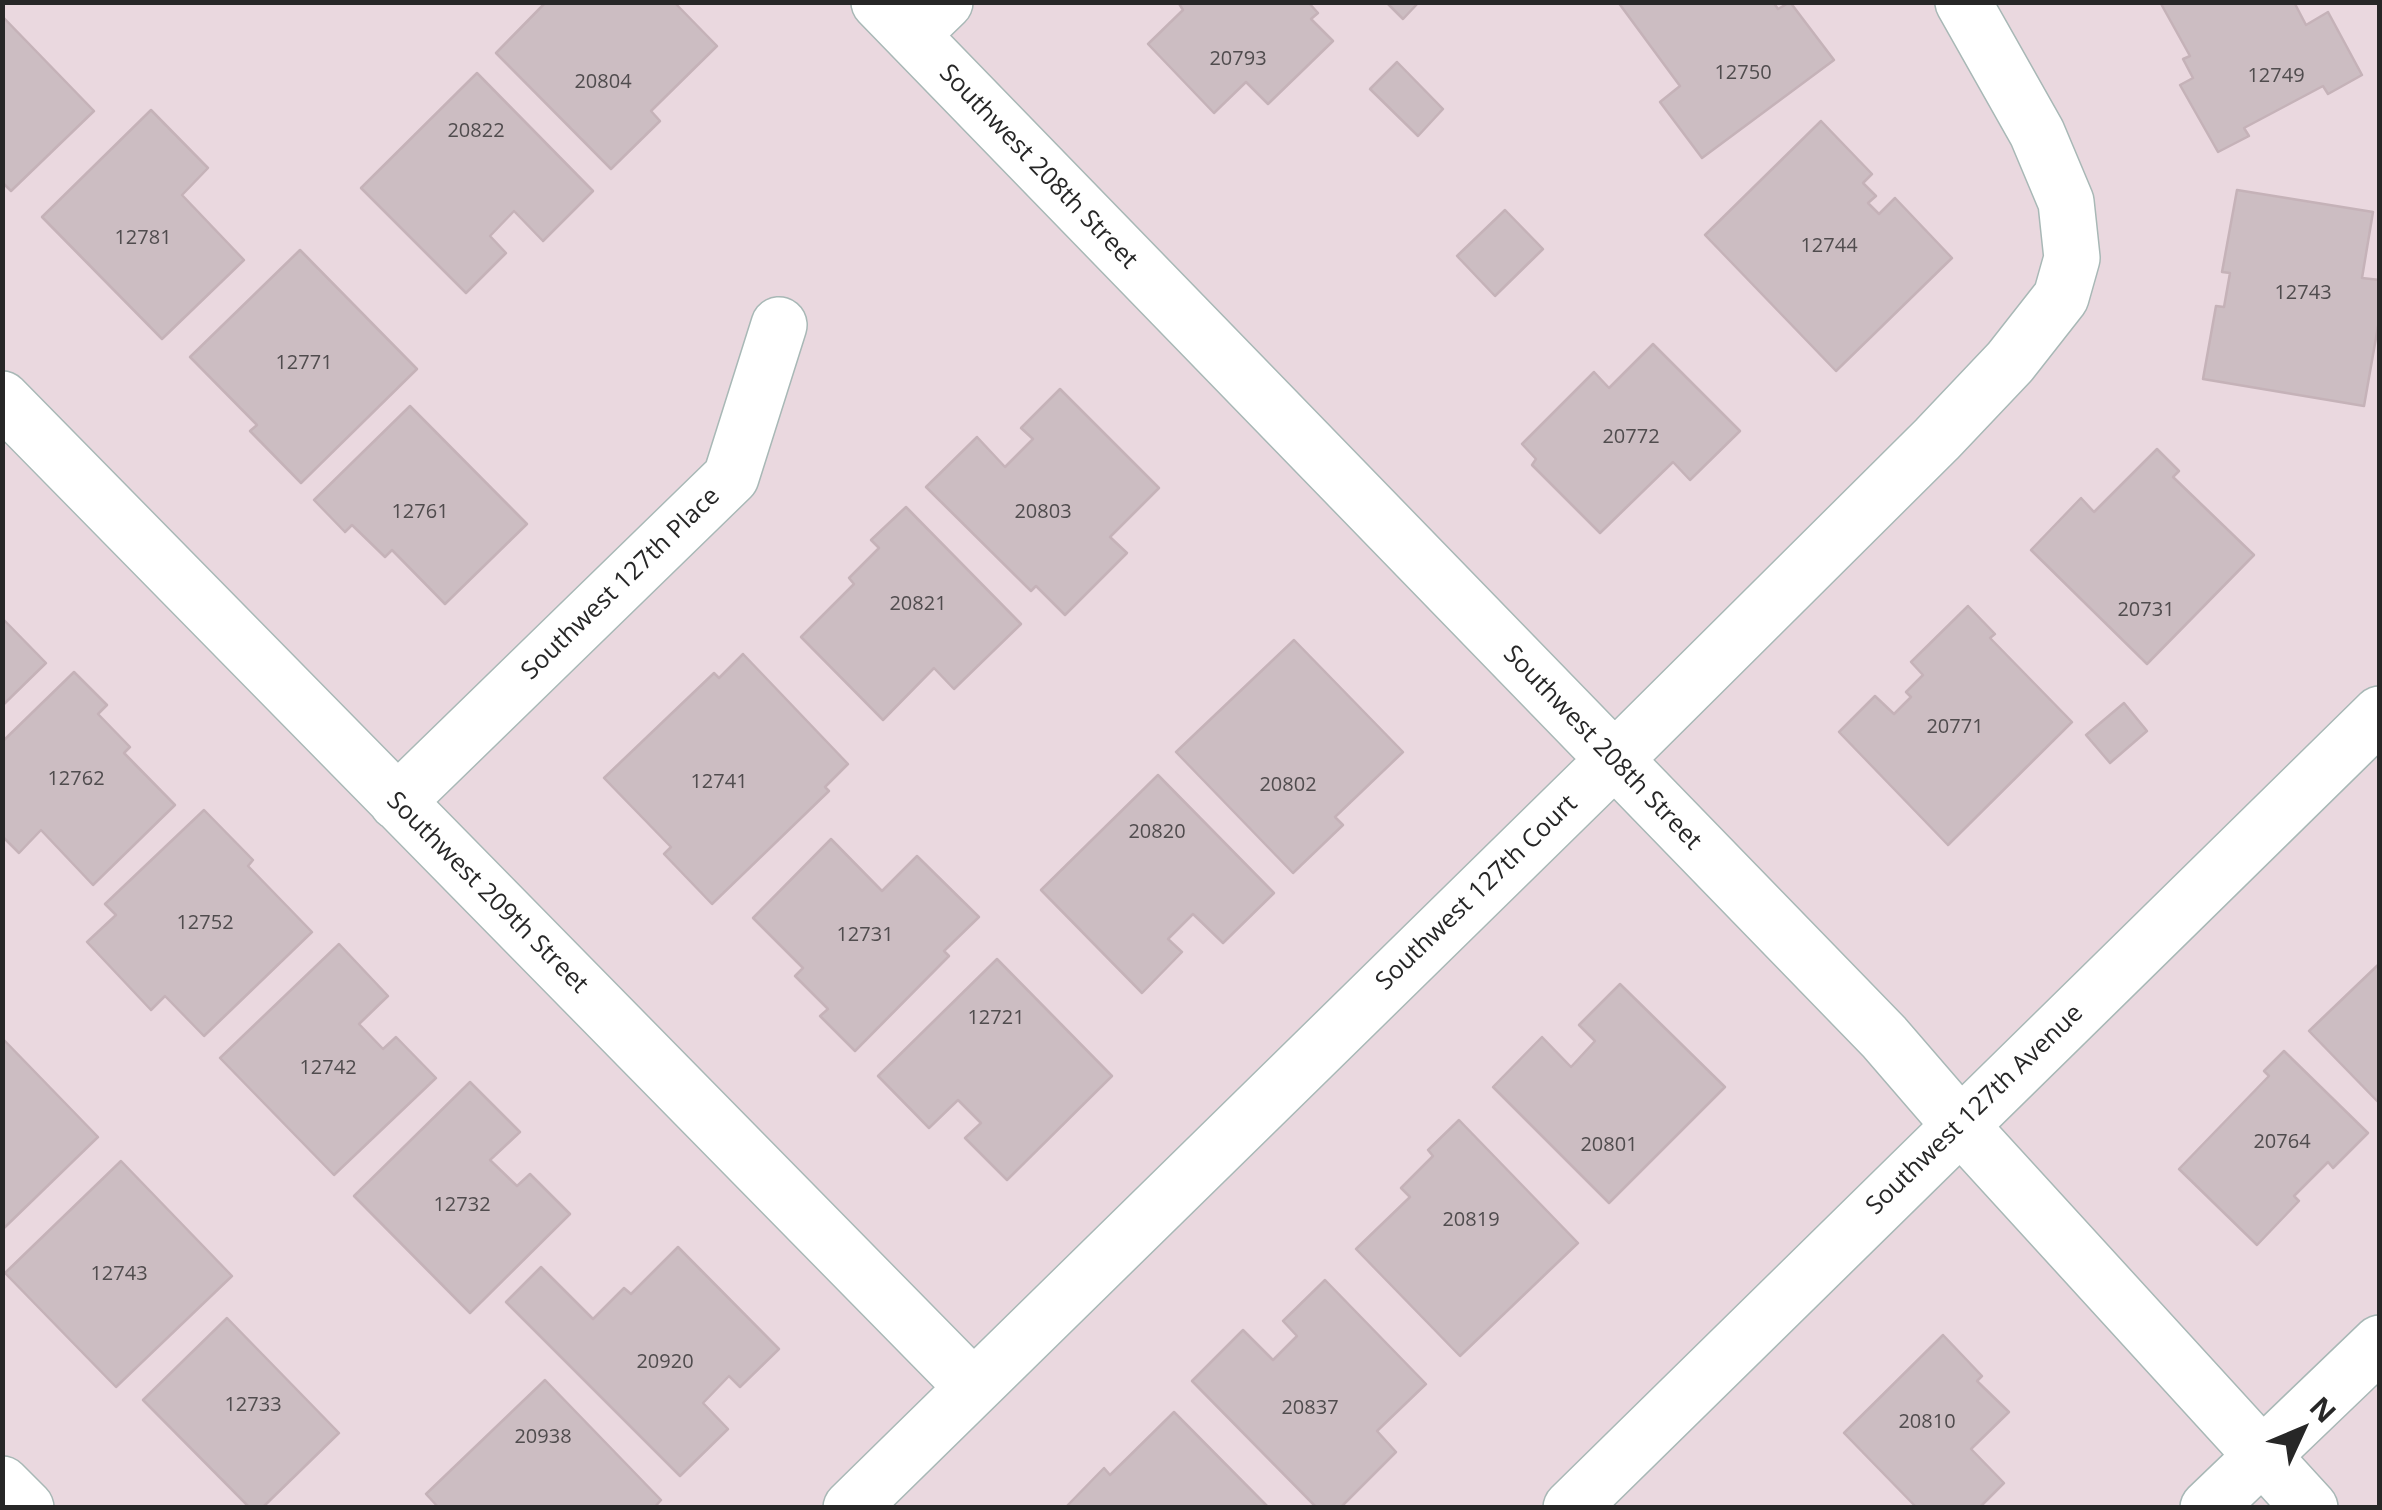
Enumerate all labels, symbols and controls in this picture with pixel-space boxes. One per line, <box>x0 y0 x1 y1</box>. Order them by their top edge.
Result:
house number: 20793 <box>1209 47 1267 71</box>
street label: Southwest 208th Street <box>933 59 1143 275</box>
house number: 12750 <box>1714 61 1772 85</box>
house number: 12749 <box>2247 64 2305 88</box>
house number: 20804 <box>574 70 632 94</box>
house number: 20822 <box>447 119 505 143</box>
house number: 12781 <box>114 226 172 250</box>
house number: 12744 <box>1800 234 1858 258</box>
house number: 12743 <box>2274 281 2332 305</box>
house number: 12771 <box>275 351 333 375</box>
house number: 20772 <box>1602 425 1660 449</box>
street label: Southwest 127th Place <box>516 482 726 686</box>
house number: 12761 <box>391 500 449 524</box>
house number: 20803 <box>1014 500 1072 524</box>
house number: 20821 <box>889 592 947 616</box>
house number: 20731 <box>2117 598 2175 622</box>
street label: Southwest 208th Street <box>1497 640 1707 856</box>
house number: 20771 <box>1926 715 1984 739</box>
house number: 12762 <box>47 767 105 791</box>
house number: 12741 <box>690 770 748 794</box>
house number: 20802 <box>1259 773 1317 797</box>
street label: Southwest 209th Street <box>380 786 594 1000</box>
street label: Southwest 127th Court <box>1370 789 1584 997</box>
house number: 20820 <box>1128 820 1186 844</box>
house number: 12752 <box>176 911 234 935</box>
house number: 12731 <box>836 923 894 947</box>
street label: Southwest 127th Avenue <box>1860 999 2090 1221</box>
house number: 12721 <box>967 1006 1025 1030</box>
house number: 12742 <box>299 1056 357 1080</box>
house number: 20764 <box>2253 1130 2311 1154</box>
house number: 20801 <box>1580 1133 1638 1157</box>
house number: 12732 <box>433 1193 491 1217</box>
house number: 20819 <box>1442 1208 1500 1232</box>
house number: 12743 <box>90 1262 148 1286</box>
house number: 20920 <box>636 1350 694 1374</box>
north arrow <box>2252 1380 2352 1480</box>
text: N <box>2302 1388 2345 1431</box>
house number: 12733 <box>224 1393 282 1417</box>
house number: 20837 <box>1281 1396 1339 1420</box>
house number: 20810 <box>1898 1410 1956 1434</box>
house number: 20938 <box>514 1425 572 1449</box>

